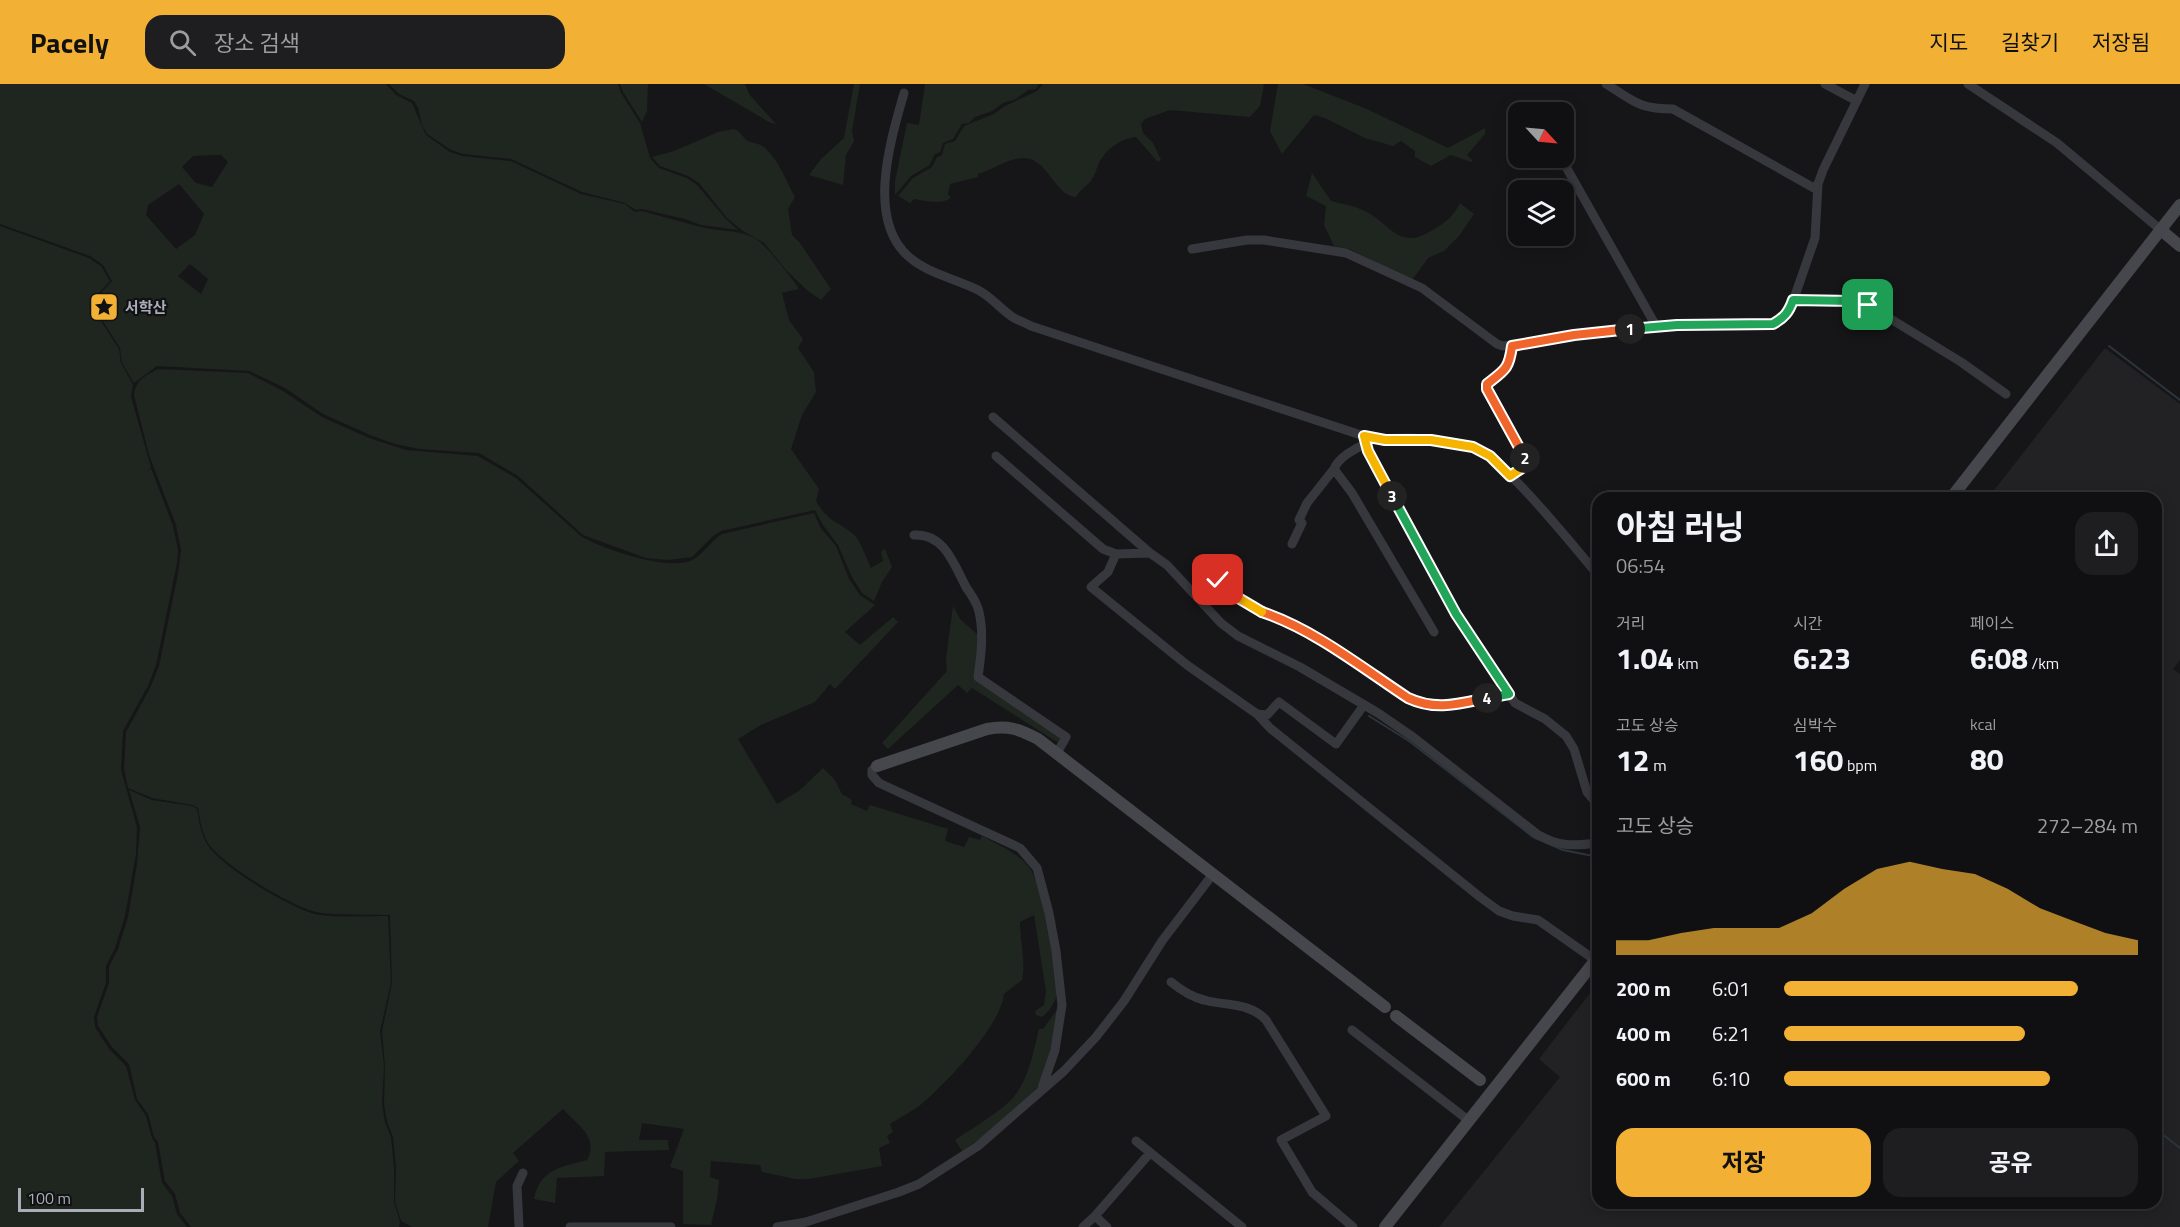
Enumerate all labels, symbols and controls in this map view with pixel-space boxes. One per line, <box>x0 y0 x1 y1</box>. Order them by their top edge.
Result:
search box <box>145 15 565 69</box>
text: Pacely <box>30 21 109 64</box>
icon: search <box>166 26 199 59</box>
text: 장소 검색 <box>214 26 300 60</box>
text: 지도 <box>1929 26 1968 58</box>
text: 길찾기 <box>2001 26 2059 58</box>
text: 저장됨 <box>2092 26 2150 58</box>
north arrow <box>1508 102 1574 168</box>
map controls <box>1508 102 1574 246</box>
button: layers <box>1508 180 1574 246</box>
pin <box>1842 279 1893 330</box>
icon: arrive <box>1851 288 1884 321</box>
place icon: 서학산 <box>88 291 120 323</box>
place label: 서학산 <box>125 296 167 319</box>
pin: 1 <box>1615 314 1645 344</box>
text: 1 <box>1626 317 1634 341</box>
pin: 2 <box>1510 443 1540 473</box>
text: 2 <box>1521 446 1529 470</box>
pin: 3 <box>1377 481 1407 511</box>
text: 3 <box>1388 484 1396 508</box>
text: 아침 러닝 <box>1616 502 1745 552</box>
button: share <box>2075 512 2138 575</box>
text: 06:54 <box>1616 550 1665 581</box>
pin <box>1192 554 1243 605</box>
icon: check <box>1201 563 1234 596</box>
text: 거리 <box>1616 611 1645 635</box>
text: 시간 <box>1793 611 1822 635</box>
text: 페이스 <box>1970 611 2014 635</box>
text: 1.04 <box>1616 635 1674 681</box>
text: 6:23 <box>1793 635 1851 681</box>
text: 6:08 <box>1970 635 2028 681</box>
text: km <box>1674 651 1699 675</box>
text: /km <box>2028 651 2059 675</box>
pin: 4 <box>1472 683 1502 713</box>
text: 4 <box>1483 686 1491 710</box>
text: kcal <box>1970 712 1996 736</box>
text: 고도 상승 <box>1616 713 1678 737</box>
text: 심박수 <box>1793 713 1837 737</box>
text: 80 <box>1970 736 2004 782</box>
text: 12 <box>1616 737 1650 783</box>
text: 160 <box>1793 737 1843 783</box>
text: m <box>1650 753 1667 777</box>
text: bpm <box>1843 753 1877 777</box>
text: 고도 상승 <box>1616 810 1694 841</box>
text: 272–284 m <box>2037 810 2138 841</box>
text: 200 m <box>1616 973 1671 1004</box>
text: 6:01 <box>1712 973 1750 1004</box>
text: 400 m <box>1616 1018 1671 1049</box>
text: 6:21 <box>1712 1018 1750 1049</box>
text: 600 m <box>1616 1063 1671 1094</box>
text: 6:10 <box>1712 1063 1750 1094</box>
button: 저장 <box>1616 1128 1871 1197</box>
button: 공유 <box>1883 1128 2138 1197</box>
scale bar <box>18 1185 144 1212</box>
text: 100 m <box>27 1186 71 1210</box>

